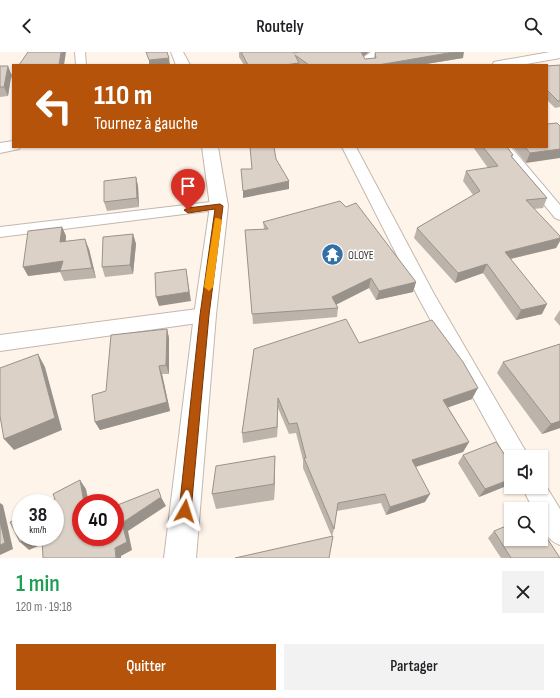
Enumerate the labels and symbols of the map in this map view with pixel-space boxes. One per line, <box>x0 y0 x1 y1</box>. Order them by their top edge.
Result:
pin <box>171 169 205 210</box>
temple icon: OLOYE <box>319 242 345 268</box>
place label: OLOYE <box>348 248 374 263</box>
position arrow <box>164 490 206 532</box>
speed limit sign: 40 <box>72 494 124 546</box>

